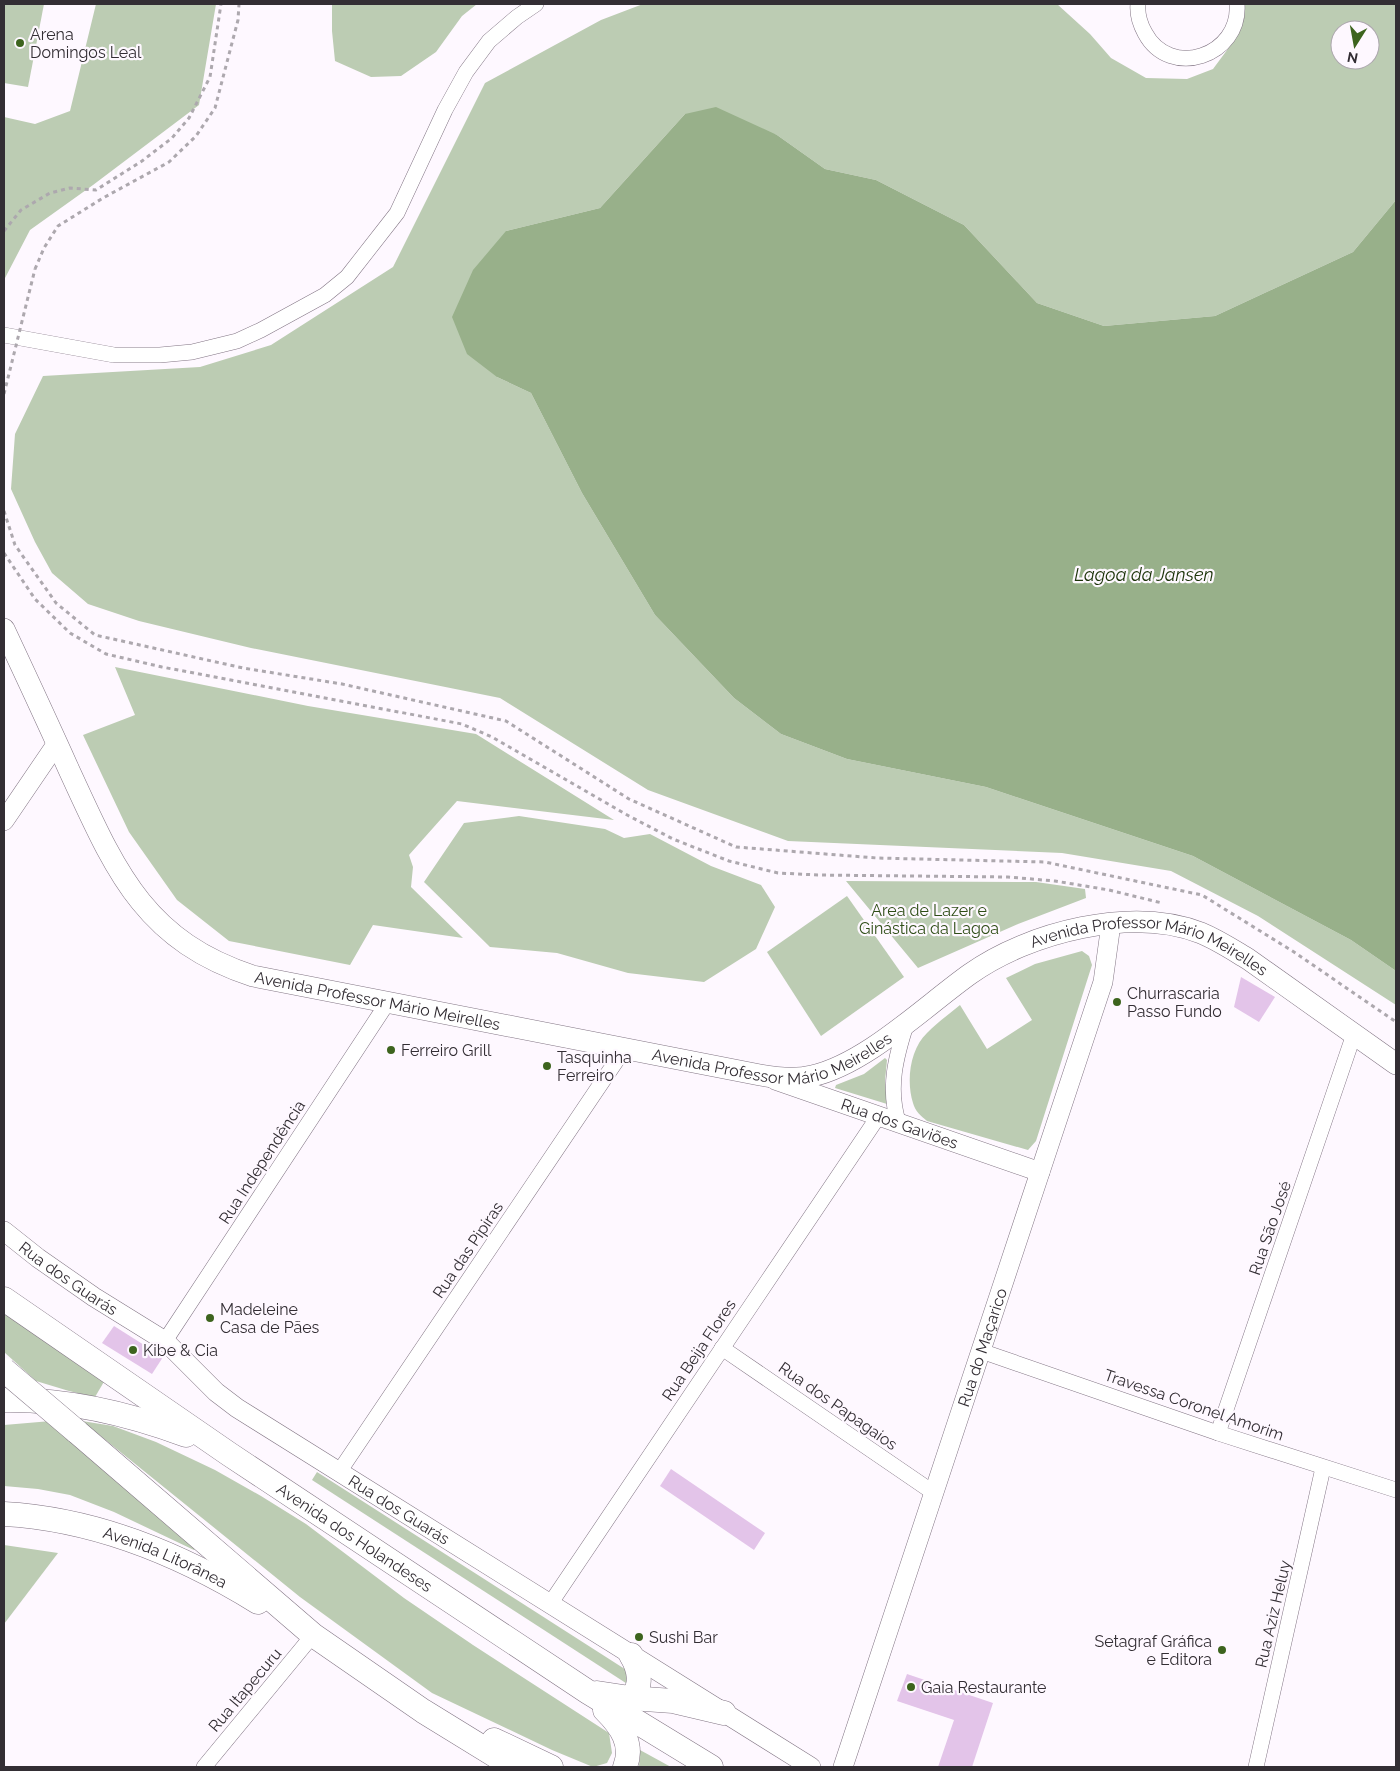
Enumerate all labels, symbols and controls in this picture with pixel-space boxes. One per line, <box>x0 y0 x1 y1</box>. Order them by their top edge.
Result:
north arrow <box>1330 20 1380 70</box>
place label: Arena Domingos Leal <box>30 25 142 62</box>
marker: Arena Domingos Leal <box>14 37 26 49</box>
text: N <box>1346 49 1359 67</box>
water label: Lagoa da Jansen <box>1074 564 1214 585</box>
park label: Area de Lazer e Ginástica da Lagoa <box>859 901 999 938</box>
street label: Avenida Professor Mário Meirelles <box>1027 912 1272 980</box>
street label: Avenida Professor Mário Meirelles <box>253 967 502 1034</box>
place label: Churrascaria Passo Fundo <box>1127 984 1222 1021</box>
marker: Churrascaria Passo Fundo <box>1111 996 1123 1008</box>
street label: Avenida Professor Mário Meirelles <box>650 1028 895 1088</box>
place label: Ferreiro Grill <box>401 1041 492 1060</box>
marker: Ferreiro Grill <box>385 1044 397 1056</box>
place label: Tasquinha Ferreiro <box>557 1048 632 1085</box>
marker: Tasquinha Ferreiro <box>541 1060 553 1072</box>
street label: Rua dos Gaviões <box>839 1094 961 1152</box>
street label: Rua Independência <box>215 1097 309 1227</box>
street label: Rua São José <box>1245 1178 1295 1278</box>
street label: Rua das Pipiras <box>429 1198 507 1302</box>
street label: Rua dos Guarás <box>15 1237 122 1319</box>
street label: Rua do Maçarico <box>953 1286 1010 1409</box>
street label: Rua Beija Flores <box>658 1295 740 1404</box>
place label: Madeleine Casa de Pães <box>220 1300 320 1337</box>
marker: Madeleine Casa de Pães <box>204 1312 216 1324</box>
place label: Kibe & Cia <box>143 1341 218 1360</box>
marker: Kibe & Cia <box>127 1344 139 1356</box>
street label: Rua dos Papagaios <box>775 1358 901 1454</box>
street label: Travessa Coronel Amorim <box>1102 1365 1286 1445</box>
street label: Rua dos Guarás <box>345 1471 454 1548</box>
street label: Avenida dos Holandeses <box>273 1479 436 1596</box>
street label: Avenida Litorânea <box>101 1523 231 1592</box>
street label: Rua Aziz Heluy <box>1251 1558 1295 1670</box>
place label: Sushi Bar <box>649 1628 718 1647</box>
marker: Sushi Bar <box>633 1631 645 1643</box>
place label: Setagraf Gráfica e Editora <box>1094 1632 1212 1669</box>
street label: Rua Itapecuru <box>205 1644 285 1736</box>
marker: Setagraf Gráfica e Editora <box>1216 1644 1228 1656</box>
place label: Gaia Restaurante <box>921 1678 1047 1697</box>
marker: Gaia Restaurante <box>905 1681 917 1693</box>

